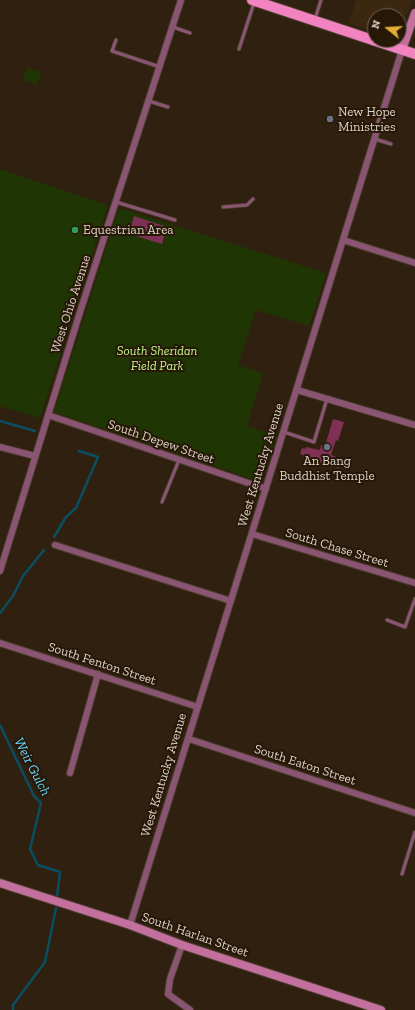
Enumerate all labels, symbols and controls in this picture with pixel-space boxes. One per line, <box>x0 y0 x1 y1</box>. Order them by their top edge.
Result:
north arrow <box>367 8 407 48</box>
text: N <box>369 18 384 30</box>
place label: New Hope Ministries <box>338 104 396 135</box>
marker: New Hope Ministries <box>325 114 335 124</box>
place label: Equestrian Area <box>83 222 174 238</box>
marker: Equestrian Area <box>70 225 80 235</box>
street label: West Ohio Avenue <box>48 253 94 355</box>
park label: South Sheridan Field Park <box>117 343 197 374</box>
street label: West Kentucky Avenue <box>235 401 287 529</box>
street label: South Depew Street <box>106 416 216 468</box>
marker: An Bang Buddhist Temple <box>322 442 332 452</box>
place label: An Bang Buddhist Temple <box>279 453 375 484</box>
street label: South Chase Street <box>284 525 390 571</box>
street label: South Fenton Street <box>46 639 158 689</box>
street label: West Kentucky Avenue <box>138 711 190 839</box>
water label: Weir Gulch <box>10 735 54 799</box>
street label: South Eaton Street <box>252 741 358 789</box>
street label: South Harlan Street <box>140 909 250 961</box>

